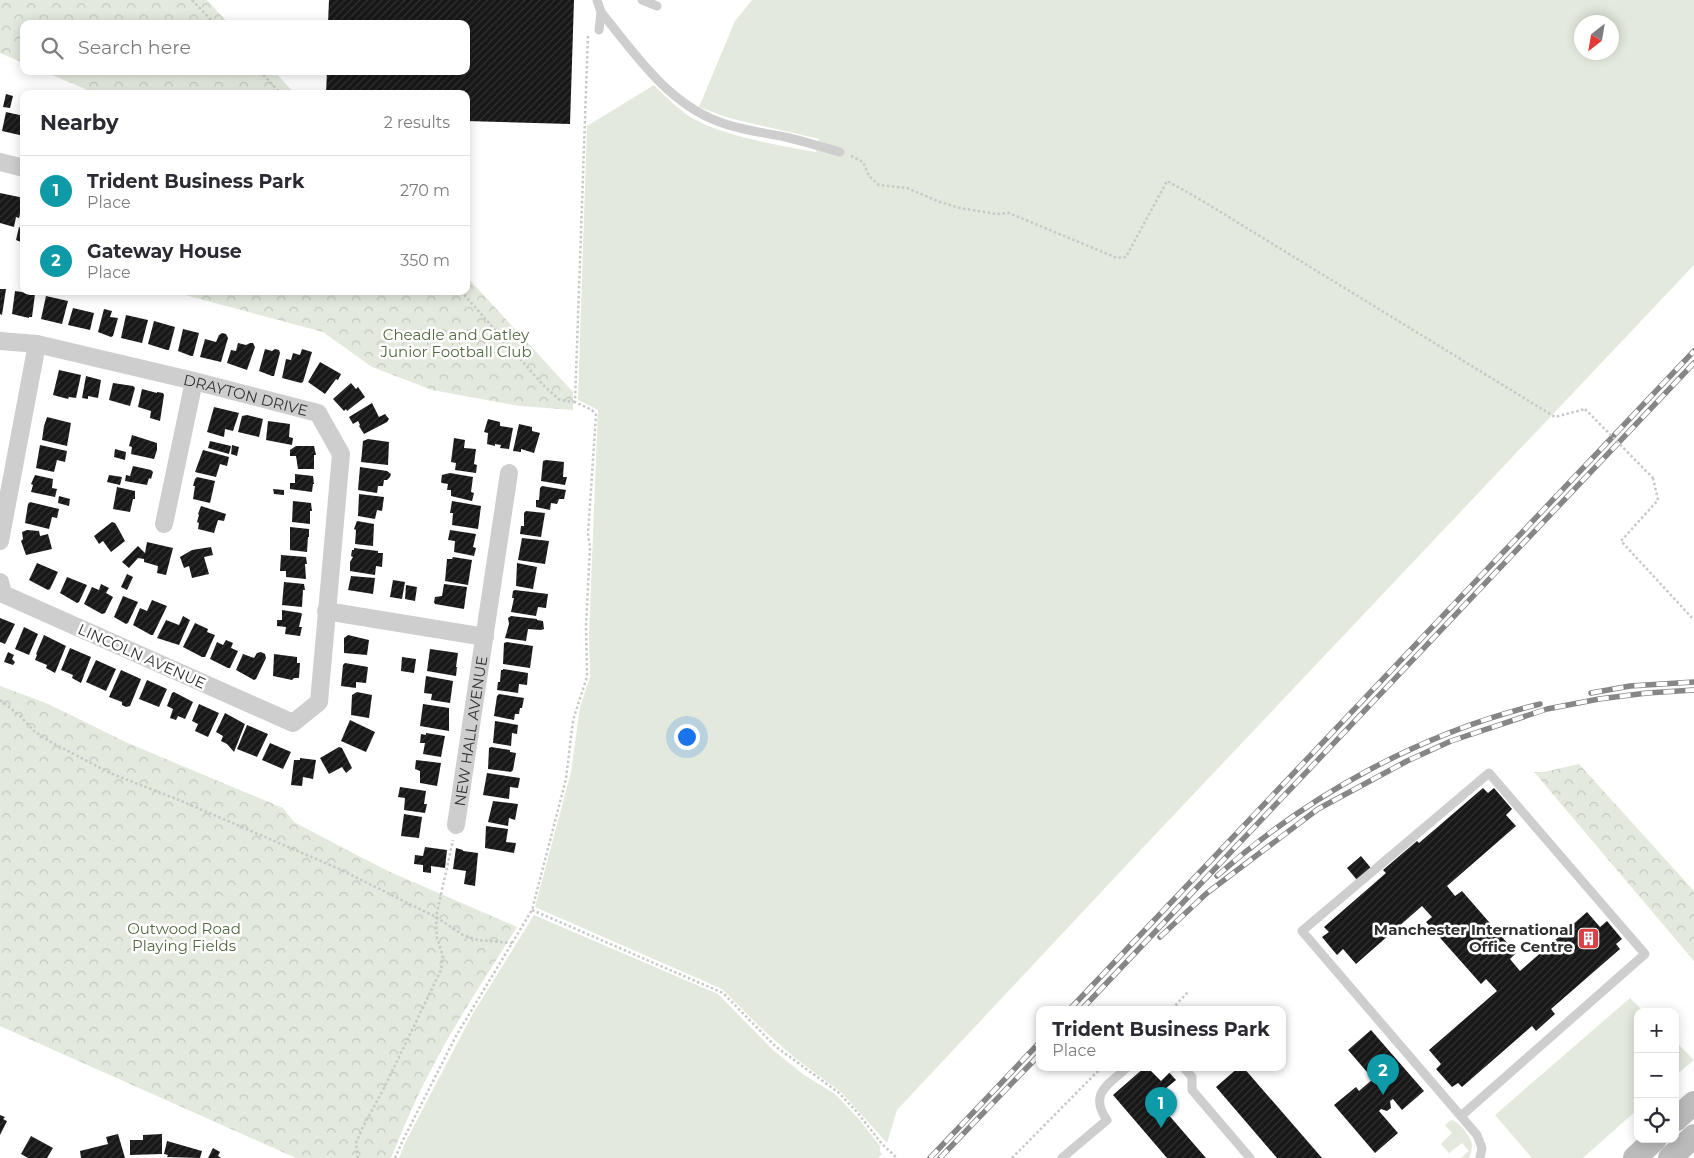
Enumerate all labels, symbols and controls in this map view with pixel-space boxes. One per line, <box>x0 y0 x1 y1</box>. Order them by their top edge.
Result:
north arrow <box>1574 15 1619 60</box>
search box <box>20 20 470 75</box>
icon: search <box>38 34 66 62</box>
text: Search here <box>78 36 191 59</box>
text: Nearby <box>40 110 119 135</box>
text: 2 results <box>384 113 450 132</box>
text: Trident Business Park <box>87 170 304 193</box>
text: 1 <box>53 181 59 200</box>
text: 270 m <box>400 181 450 200</box>
text: Place <box>87 193 131 212</box>
text: Gateway House <box>87 240 242 263</box>
text: 2 <box>51 251 61 270</box>
text: 350 m <box>400 251 450 270</box>
text: Place <box>87 263 131 282</box>
park label: Cheadle and Gatley Junior Football Club <box>379 325 532 361</box>
street label: DRAYTON DRIVE <box>182 369 310 420</box>
street label: LINCOLN AVENUE <box>75 619 209 693</box>
street label: NEW HALL AVENUE <box>449 655 491 808</box>
your location <box>674 724 700 750</box>
park label: Outwood Road Playing Fields <box>127 919 241 955</box>
place label: Manchester International Office Centre <box>1374 920 1573 956</box>
building icon: Manchester International Office Centre <box>1577 926 1601 950</box>
popup <box>1036 1006 1286 1071</box>
map controls <box>1634 1008 1679 1143</box>
button: + <box>1634 1008 1679 1053</box>
text: Trident Business Park <box>1052 1018 1270 1041</box>
text: Place <box>1052 1041 1096 1060</box>
button: − <box>1634 1053 1679 1098</box>
pin: 2 <box>1367 1054 1399 1095</box>
pin: 1 <box>1145 1087 1177 1128</box>
button: locate <box>1634 1098 1679 1143</box>

